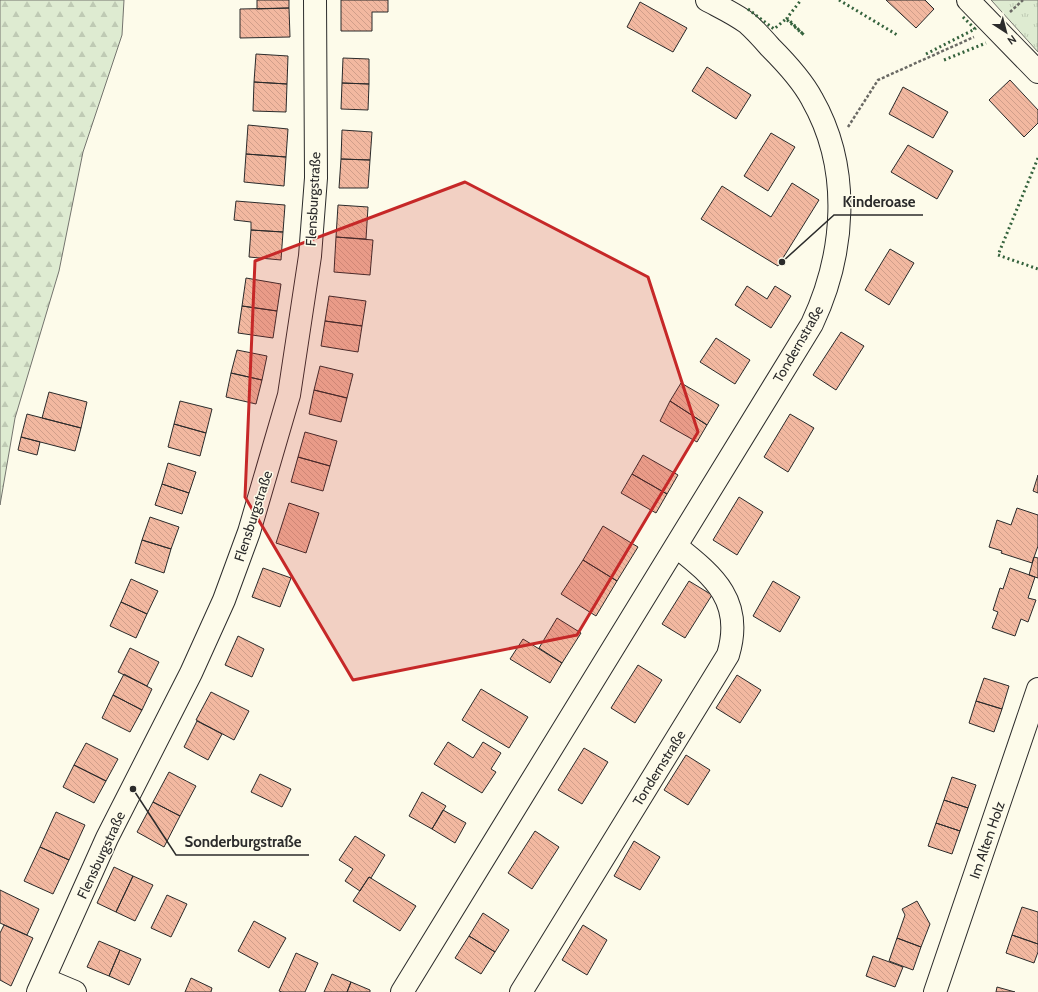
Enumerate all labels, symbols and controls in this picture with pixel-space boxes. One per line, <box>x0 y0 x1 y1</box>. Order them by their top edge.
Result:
north arrow <box>986 12 1026 52</box>
text: N <box>1005 32 1019 48</box>
street label: Flensburgstraße <box>302 151 324 247</box>
callout: Kinderoase <box>834 188 923 215</box>
text: Kinderoase <box>843 193 916 211</box>
street label: Tondernstraße <box>769 302 827 386</box>
street label: Flensburgstraße <box>230 468 276 564</box>
street label: Tondernstraße <box>629 727 689 809</box>
street label: Im Alten Holz <box>965 799 1009 881</box>
street label: Flensburgstraße <box>73 808 129 902</box>
callout: Sonderburgstraße <box>176 828 309 855</box>
text: Sonderburgstraße <box>185 833 302 851</box>

